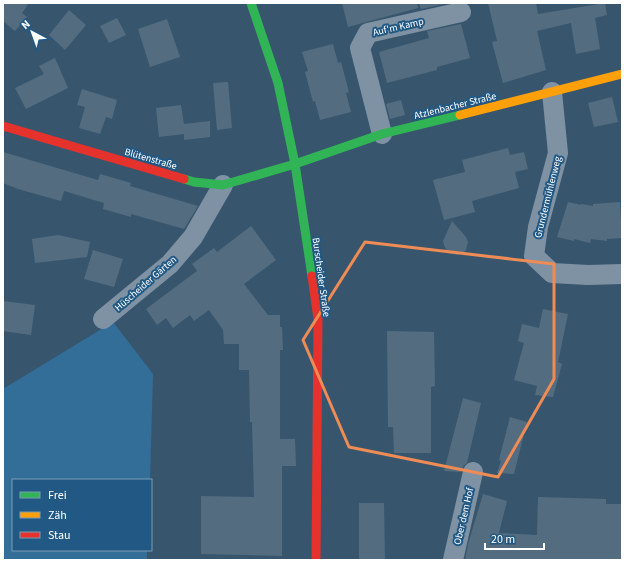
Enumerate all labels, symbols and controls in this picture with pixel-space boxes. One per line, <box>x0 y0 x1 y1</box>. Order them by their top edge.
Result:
north arrow <box>12 12 52 52</box>
street label: Auf'm Kamp <box>372 14 425 40</box>
text: N <box>18 17 33 33</box>
street label: Atzlenbacher Straße <box>413 89 498 123</box>
street label: Blütenstraße <box>123 145 179 173</box>
street label: Grundermühlenweg <box>531 155 565 240</box>
street label: Burscheider Straße <box>309 237 334 318</box>
street label: Hüscheider Gärten <box>112 253 180 315</box>
legend <box>12 479 152 551</box>
street label: Ober dem Hof <box>451 485 478 546</box>
text: Frei <box>48 487 67 504</box>
text: Zäh <box>48 507 67 524</box>
scale bar <box>485 525 544 551</box>
text: Stau <box>48 527 71 544</box>
text: 20 m <box>491 531 515 548</box>

